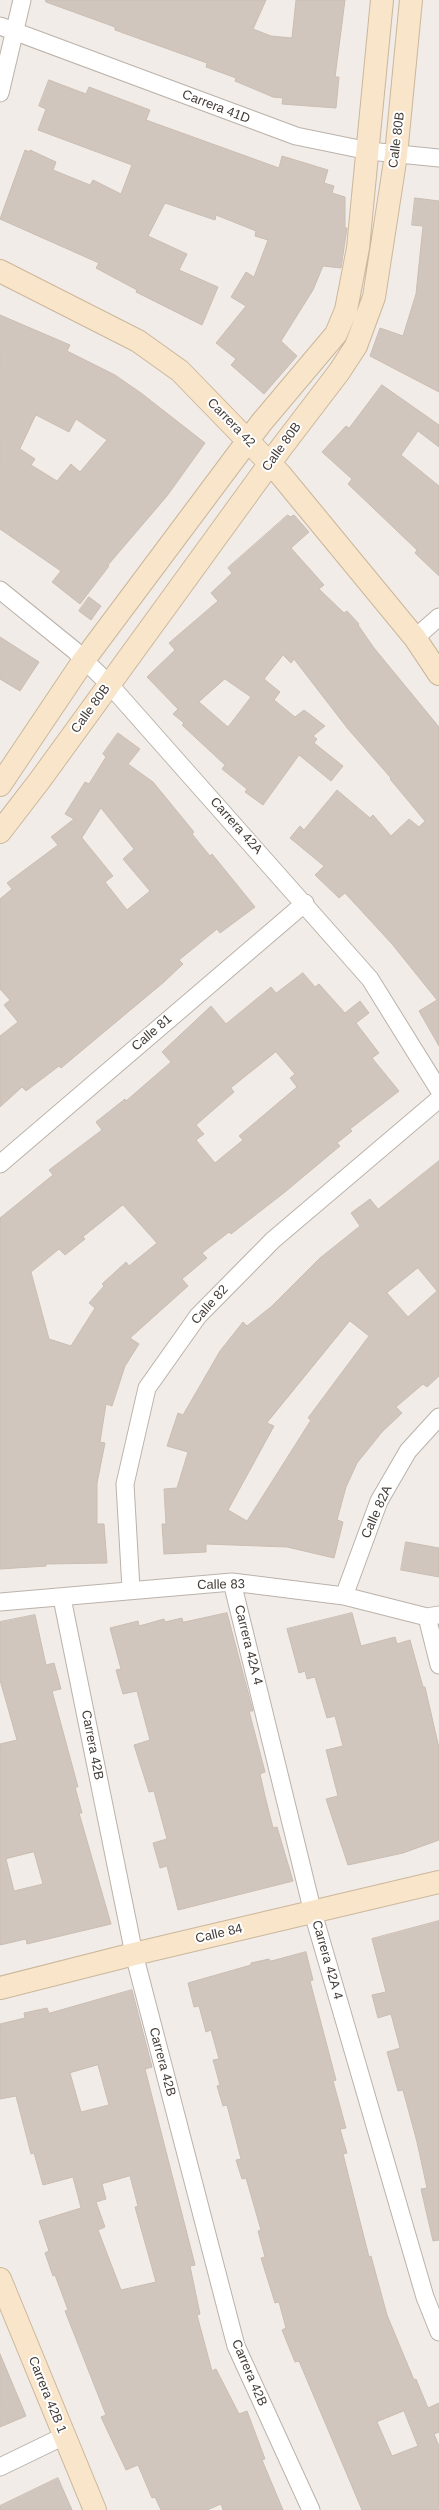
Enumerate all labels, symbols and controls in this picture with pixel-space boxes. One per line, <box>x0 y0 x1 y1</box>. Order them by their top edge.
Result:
street label: Carrera 41D <box>180 87 252 127</box>
street label: Calle 80B <box>386 111 408 169</box>
street label: Carrera 42 <box>204 395 258 451</box>
street label: Calle 80B <box>259 420 305 474</box>
street label: Calle 80B <box>68 682 114 736</box>
street label: Carrera 42A <box>207 794 265 858</box>
street label: Calle 81 <box>129 1011 175 1055</box>
street label: Calle 82 <box>188 1282 232 1328</box>
street label: Calle 82A <box>358 1483 396 1541</box>
street label: Calle 83 <box>197 1577 245 1593</box>
street label: Carrera 42A 4 <box>231 1604 265 1686</box>
street label: Carrera 42B <box>78 1709 106 1781</box>
street label: Carrera 42A 4 <box>308 1919 346 2001</box>
street label: Calle 84 <box>194 1921 244 1947</box>
street label: Carrera 42B <box>145 2026 179 2098</box>
street label: Carrera 42B <box>228 2337 270 2409</box>
street label: Carrera 42B 1 <box>24 2354 70 2436</box>

